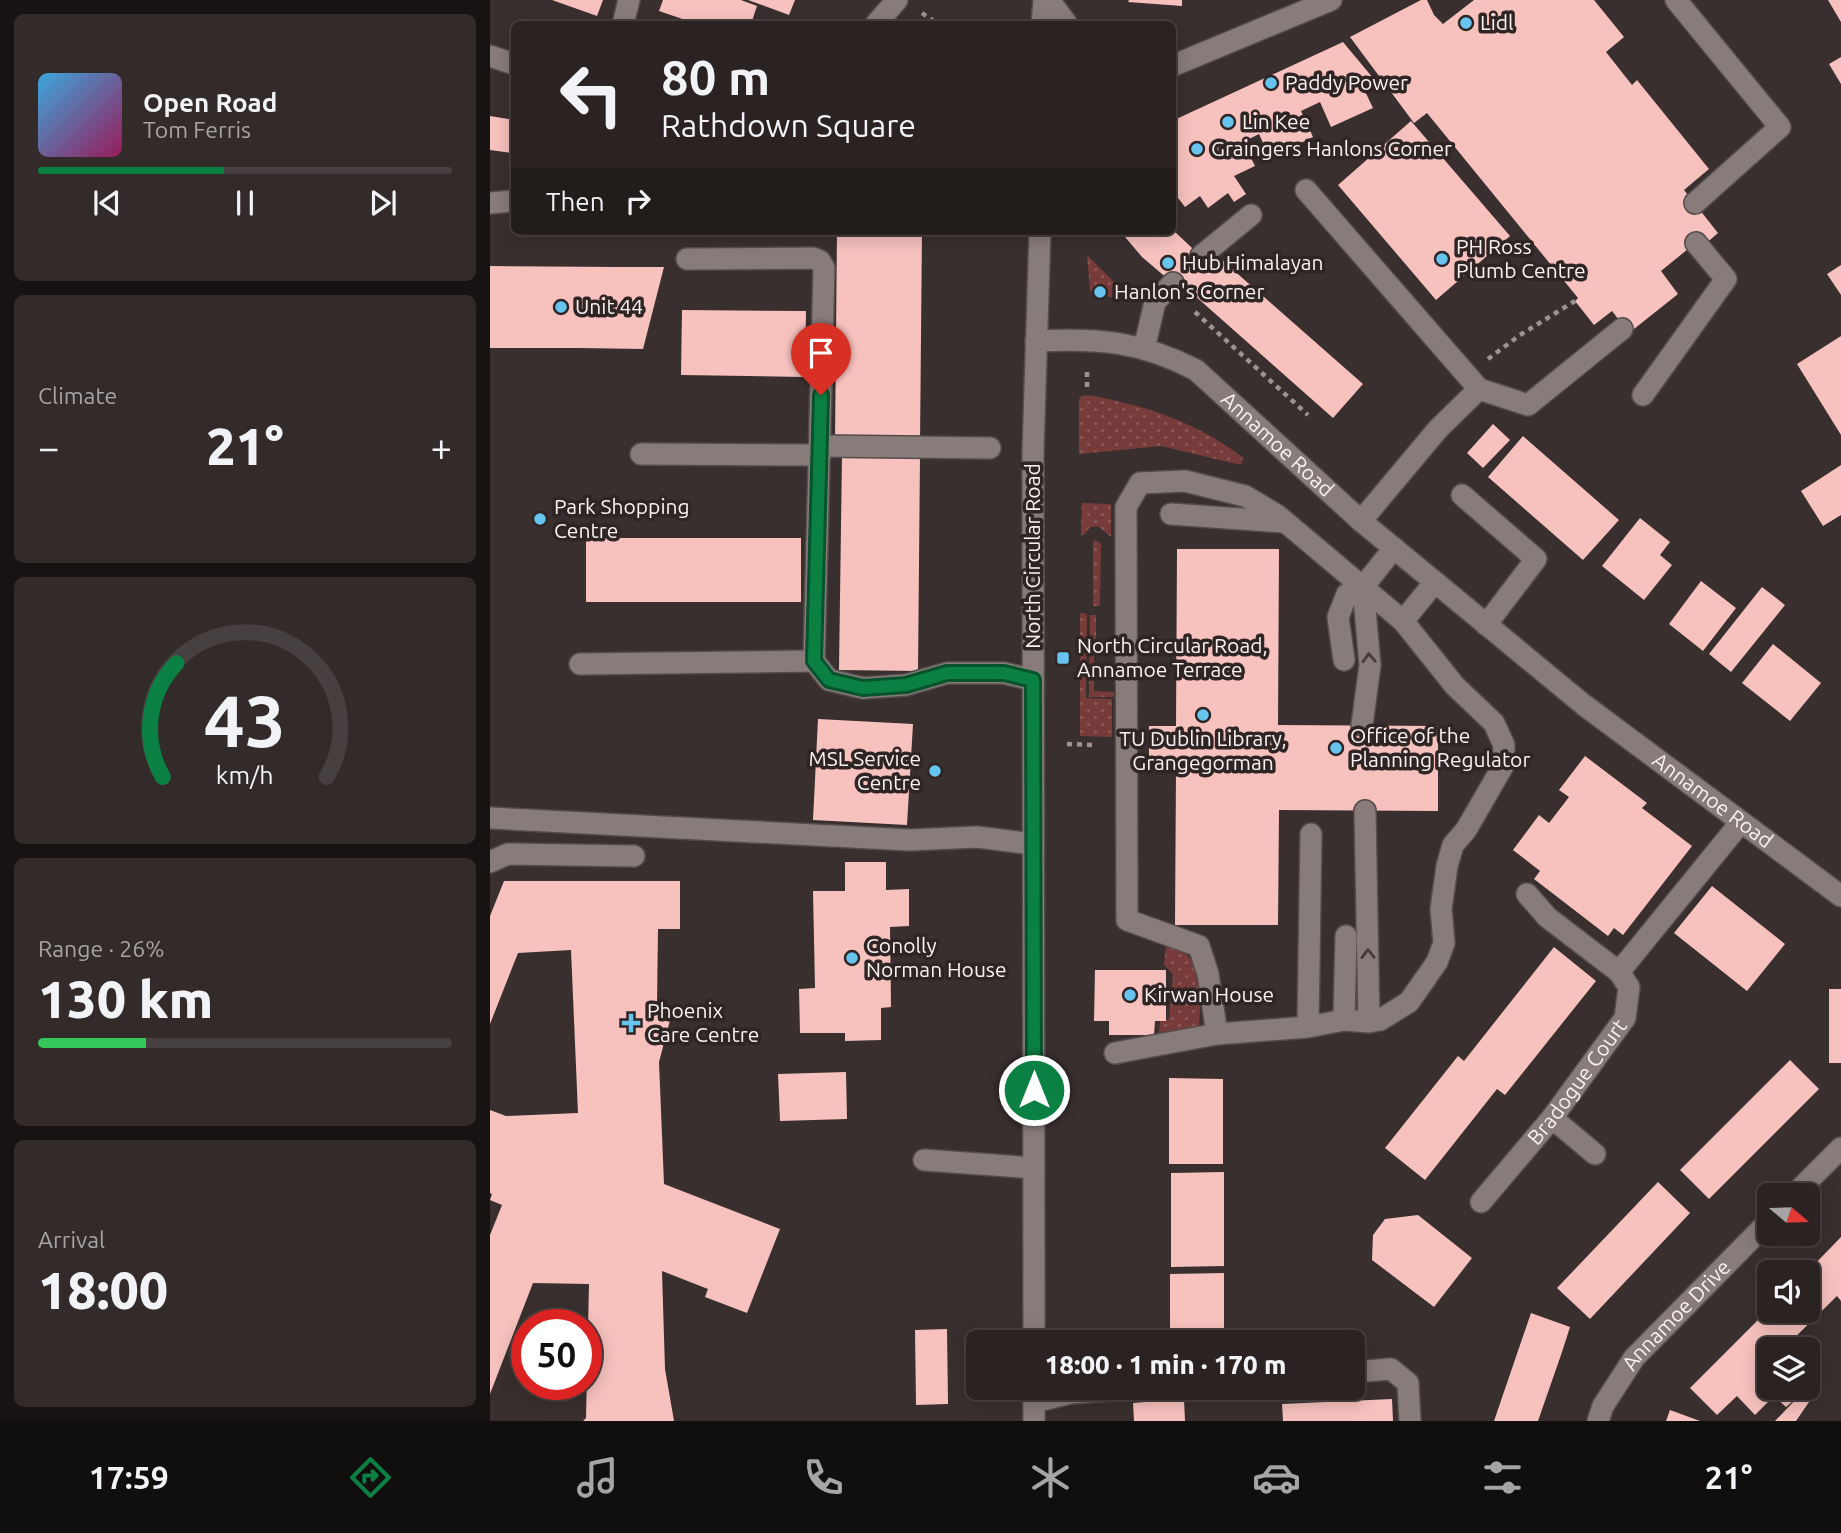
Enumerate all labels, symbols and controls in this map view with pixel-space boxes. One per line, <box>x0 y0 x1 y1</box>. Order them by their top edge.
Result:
place label: Lidl <box>1480 10 1514 34</box>
marker: Lidl <box>1458 15 1474 31</box>
icon: left <box>546 49 637 140</box>
text: 80 m <box>661 49 770 104</box>
place label: Paddy Power <box>1285 70 1408 94</box>
marker: Paddy Power <box>1263 75 1279 91</box>
text: Open Road <box>143 88 277 117</box>
text: Rathdown Square <box>661 107 916 143</box>
place label: Lin Kee <box>1242 109 1310 133</box>
marker: Lin Kee <box>1220 114 1236 130</box>
text: Tom Ferris <box>143 117 251 142</box>
place label: Graingers Hanlons Corner <box>1211 136 1452 160</box>
marker: Graingers Hanlons Corner <box>1189 141 1205 157</box>
icon: right <box>619 182 657 220</box>
icon: previous <box>88 184 126 222</box>
icon: pause <box>226 184 264 222</box>
icon: next <box>364 184 402 222</box>
text: Then <box>546 187 605 216</box>
place label: PH Ross Plumb Centre <box>1456 234 1586 282</box>
place label: Hub Himalayan <box>1182 250 1324 274</box>
marker: PH Ross Plumb Centre <box>1434 251 1450 267</box>
marker: Hub Himalayan <box>1160 255 1176 271</box>
place label: Hanlon's Corner <box>1114 279 1264 303</box>
marker: Hanlon's Corner <box>1092 284 1108 300</box>
place label: Unit 44 <box>575 294 643 318</box>
marker: Unit 44 <box>553 299 569 315</box>
pin <box>791 323 851 395</box>
icon: arrive <box>802 334 840 372</box>
text: Climate <box>38 383 117 408</box>
street label: Annamoe Road <box>1217 386 1339 501</box>
text: 21° <box>206 417 284 475</box>
text: − <box>38 426 59 468</box>
text: + <box>431 426 452 468</box>
street label: North Circular Road <box>1020 463 1044 649</box>
place label: Park Shopping Centre <box>554 494 690 542</box>
marker: Park Shopping Centre <box>532 511 548 527</box>
place label: North Circular Road, Annamoe Terrace <box>1077 633 1268 681</box>
marker: North Circular Road, Annamoe Terrace <box>1055 650 1071 666</box>
one-way arrow <box>1361 652 1376 663</box>
text: 43 <box>204 679 286 761</box>
marker: TU Dublin Library, Grangegorman <box>1195 707 1211 723</box>
place label: Office of the Planning Regulator <box>1350 723 1530 771</box>
place label: TU Dublin Library, Grangegorman <box>1119 726 1287 774</box>
marker: Office of the Planning Regulator <box>1328 740 1344 756</box>
place label: MSL Service Centre <box>809 746 921 794</box>
street label: Annamoe Road <box>1648 747 1778 852</box>
text: km/h <box>216 760 274 788</box>
marker: MSL Service Centre <box>927 763 943 779</box>
place label: Conolly Norman House <box>866 933 1007 981</box>
text: Range · 26% <box>38 936 165 961</box>
one-way arrow <box>1360 948 1375 959</box>
marker: Conolly Norman House <box>844 950 860 966</box>
text: 130 km <box>38 970 213 1028</box>
place label: Kirwan House <box>1144 982 1274 1006</box>
marker: Kirwan House <box>1122 987 1138 1003</box>
place label: Phoenix Care Centre <box>647 998 759 1046</box>
marker: Phoenix Care Centre <box>621 1013 641 1033</box>
street label: Bradogue Court <box>1522 1014 1631 1149</box>
position arrow <box>997 1053 1071 1127</box>
north arrow <box>1757 1183 1820 1246</box>
map controls <box>1757 1183 1820 1400</box>
text: Arrival <box>38 1227 105 1252</box>
street label: Annamoe Drive <box>1616 1254 1735 1374</box>
button: sound <box>1757 1260 1820 1323</box>
text: 18:00 <box>38 1261 168 1319</box>
speed limit sign: 50 <box>511 1309 602 1400</box>
button: layers <box>1757 1337 1820 1400</box>
text: 18:00 · 1 min · 170 m <box>1045 1350 1286 1379</box>
icon: directions <box>346 1453 395 1502</box>
icon: music <box>573 1453 622 1502</box>
icon: phone <box>799 1453 848 1502</box>
icon: climate <box>1026 1453 1075 1502</box>
icon: car <box>1252 1453 1301 1502</box>
icon: filters <box>1478 1453 1527 1502</box>
text: 17:59 <box>89 1459 169 1495</box>
text: 21° <box>1705 1459 1752 1495</box>

